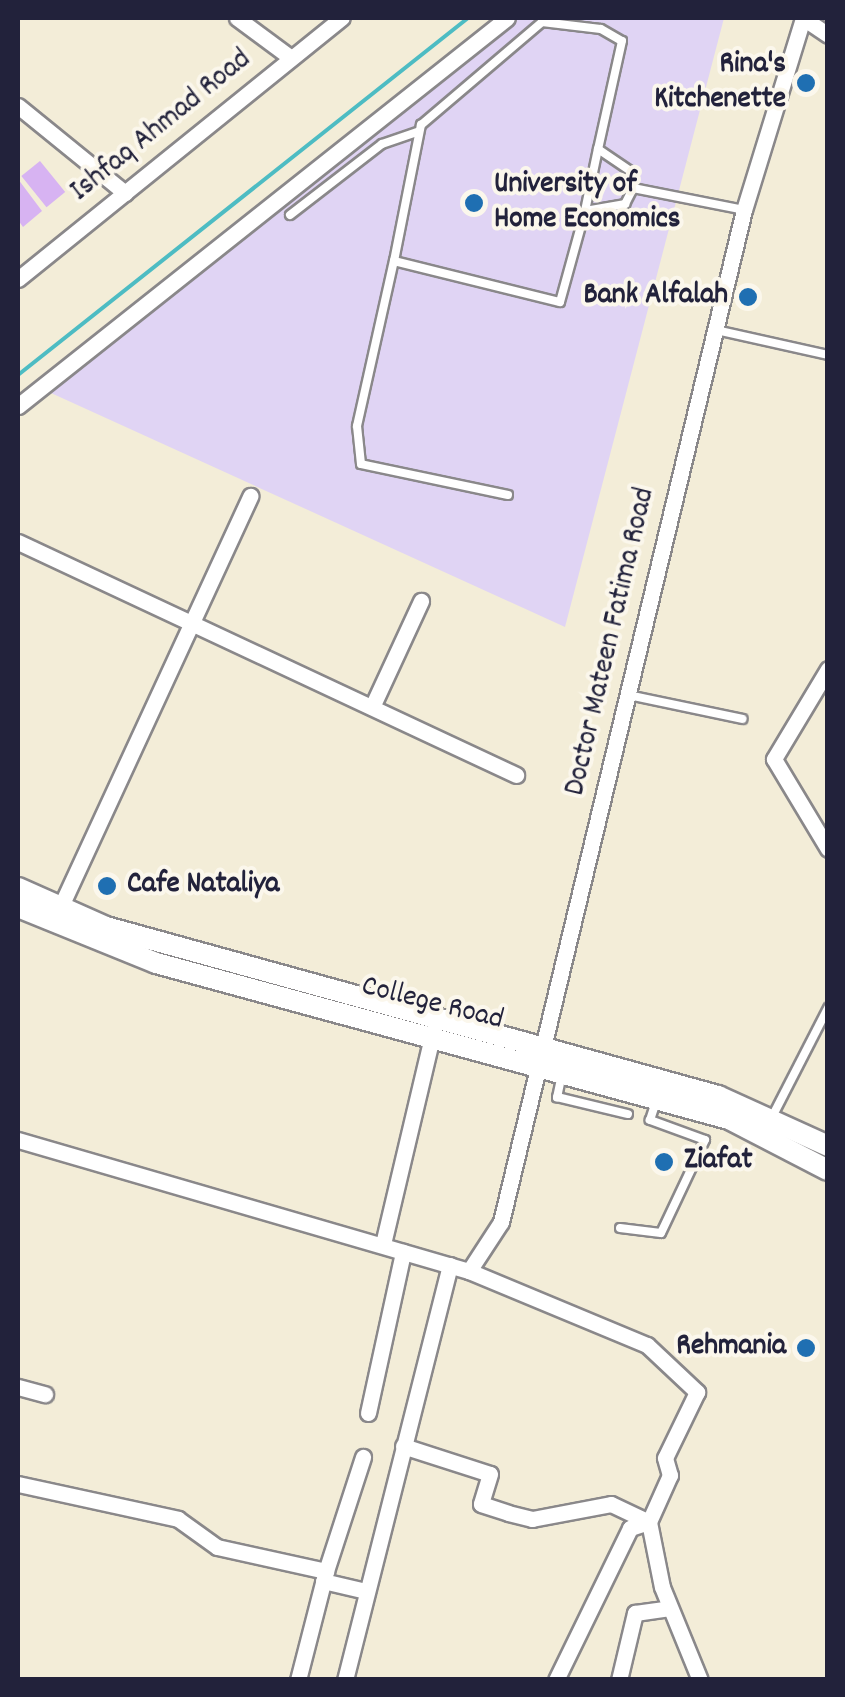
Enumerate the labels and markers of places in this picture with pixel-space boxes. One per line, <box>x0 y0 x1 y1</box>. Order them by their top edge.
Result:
place label: Rina's Kitchenette <box>654 48 786 118</box>
marker: Rina's Kitchenette <box>795 72 817 94</box>
place label: University of Home Economics <box>494 168 680 238</box>
marker: University of Home Economics <box>463 192 485 214</box>
place label: Bank Alfalah <box>584 279 728 315</box>
marker: Bank Alfalah <box>737 286 759 308</box>
place label: Cafe Nataliya <box>127 868 279 904</box>
marker: Cafe Nataliya <box>96 875 118 897</box>
place label: Ziafat <box>684 1144 752 1180</box>
marker: Ziafat <box>653 1151 675 1173</box>
place label: Rehmania <box>676 1330 786 1366</box>
marker: Rehmania <box>795 1337 817 1359</box>

